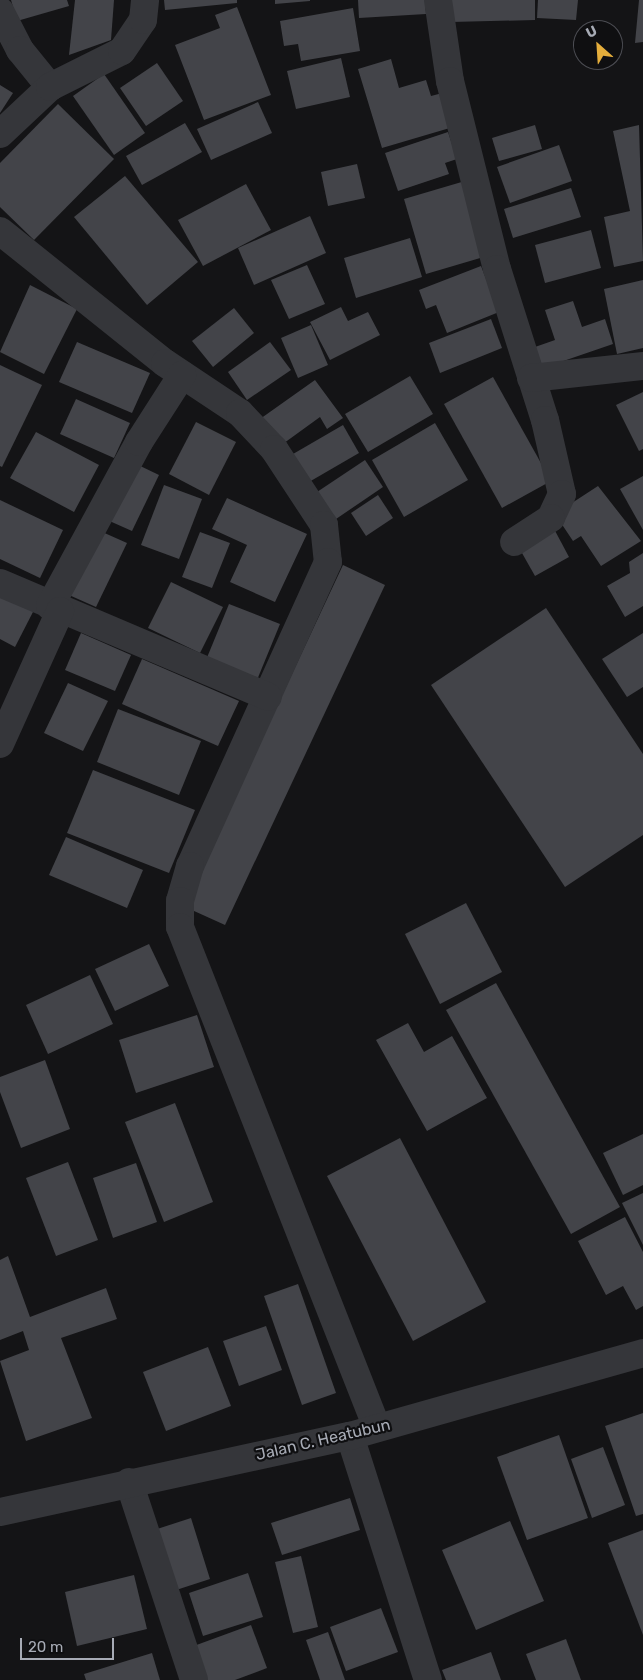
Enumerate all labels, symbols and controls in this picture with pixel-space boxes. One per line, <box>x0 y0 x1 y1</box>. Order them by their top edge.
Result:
north arrow <box>573 20 623 70</box>
text: U <box>583 22 600 42</box>
street label: Jalan C. Heatubun <box>254 1415 392 1465</box>
scale bar <box>22 1628 116 1660</box>
text: 20 m <box>28 1638 63 1656</box>

